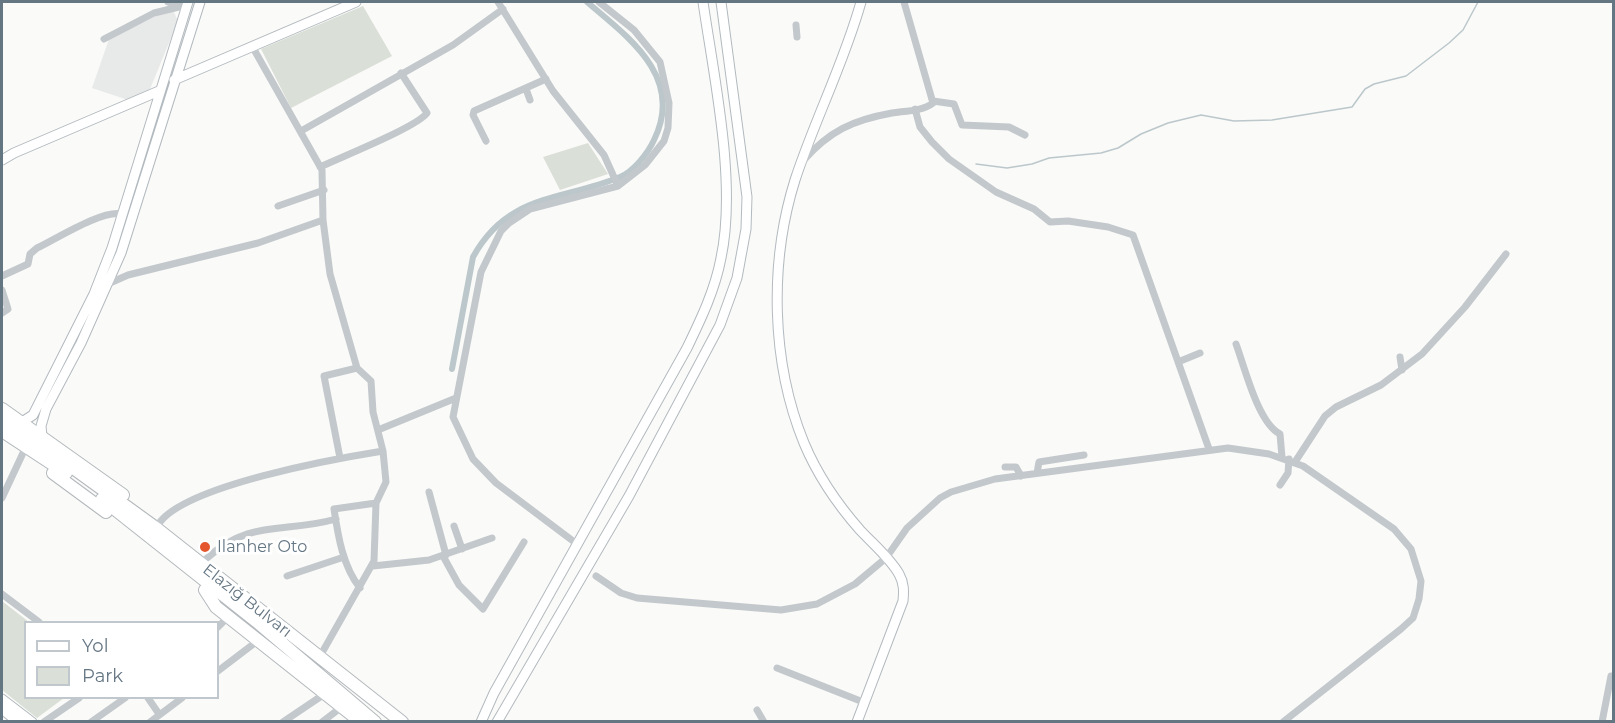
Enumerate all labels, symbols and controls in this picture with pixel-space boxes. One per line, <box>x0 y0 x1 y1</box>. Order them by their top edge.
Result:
place label: Ilanher Oto <box>217 537 307 557</box>
marker: Ilanher Oto <box>198 540 212 554</box>
street label: Elazığ Bulvarı <box>199 560 295 642</box>
legend <box>24 621 219 699</box>
text: Yol <box>82 635 108 657</box>
text: Park <box>82 665 123 687</box>

